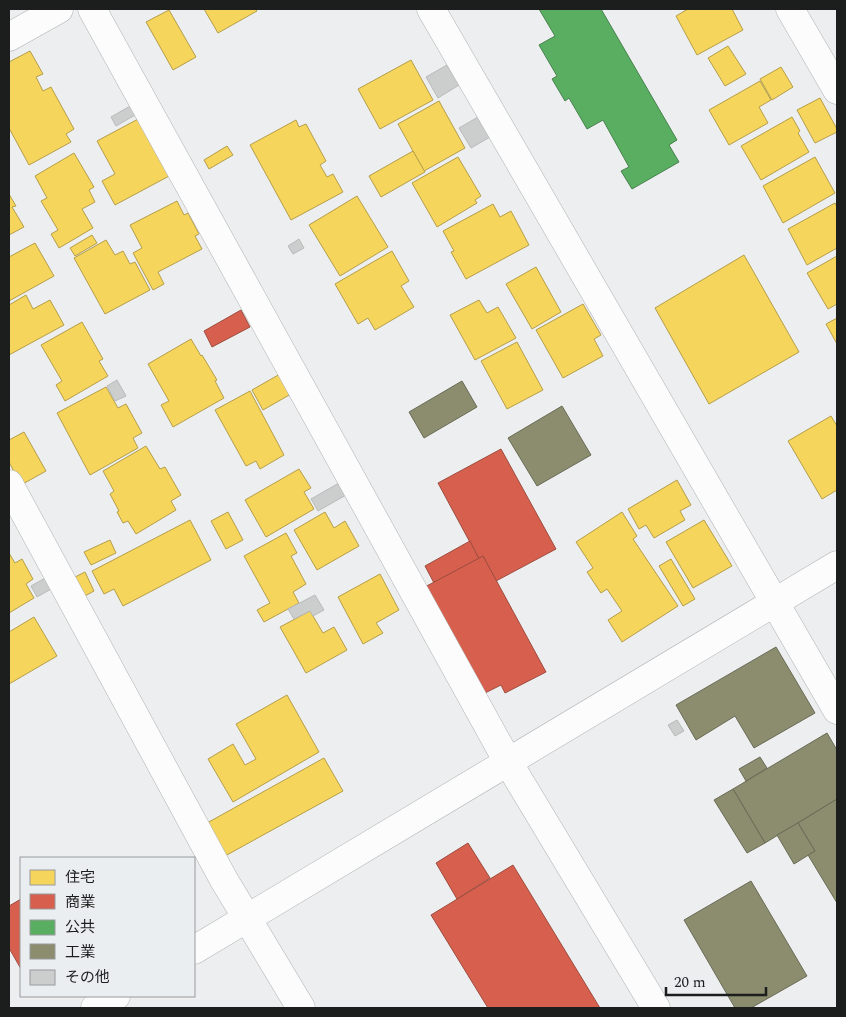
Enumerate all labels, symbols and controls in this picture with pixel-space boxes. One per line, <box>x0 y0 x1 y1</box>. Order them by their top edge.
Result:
legend <box>20 857 195 997</box>
text: 住宅 <box>65 866 95 889</box>
text: 商業 <box>65 891 95 914</box>
text: 公共 <box>65 916 95 939</box>
text: 工業 <box>65 941 95 964</box>
scale bar <box>666 964 766 996</box>
text: その他 <box>65 966 110 989</box>
text: 20 m <box>674 971 706 994</box>

